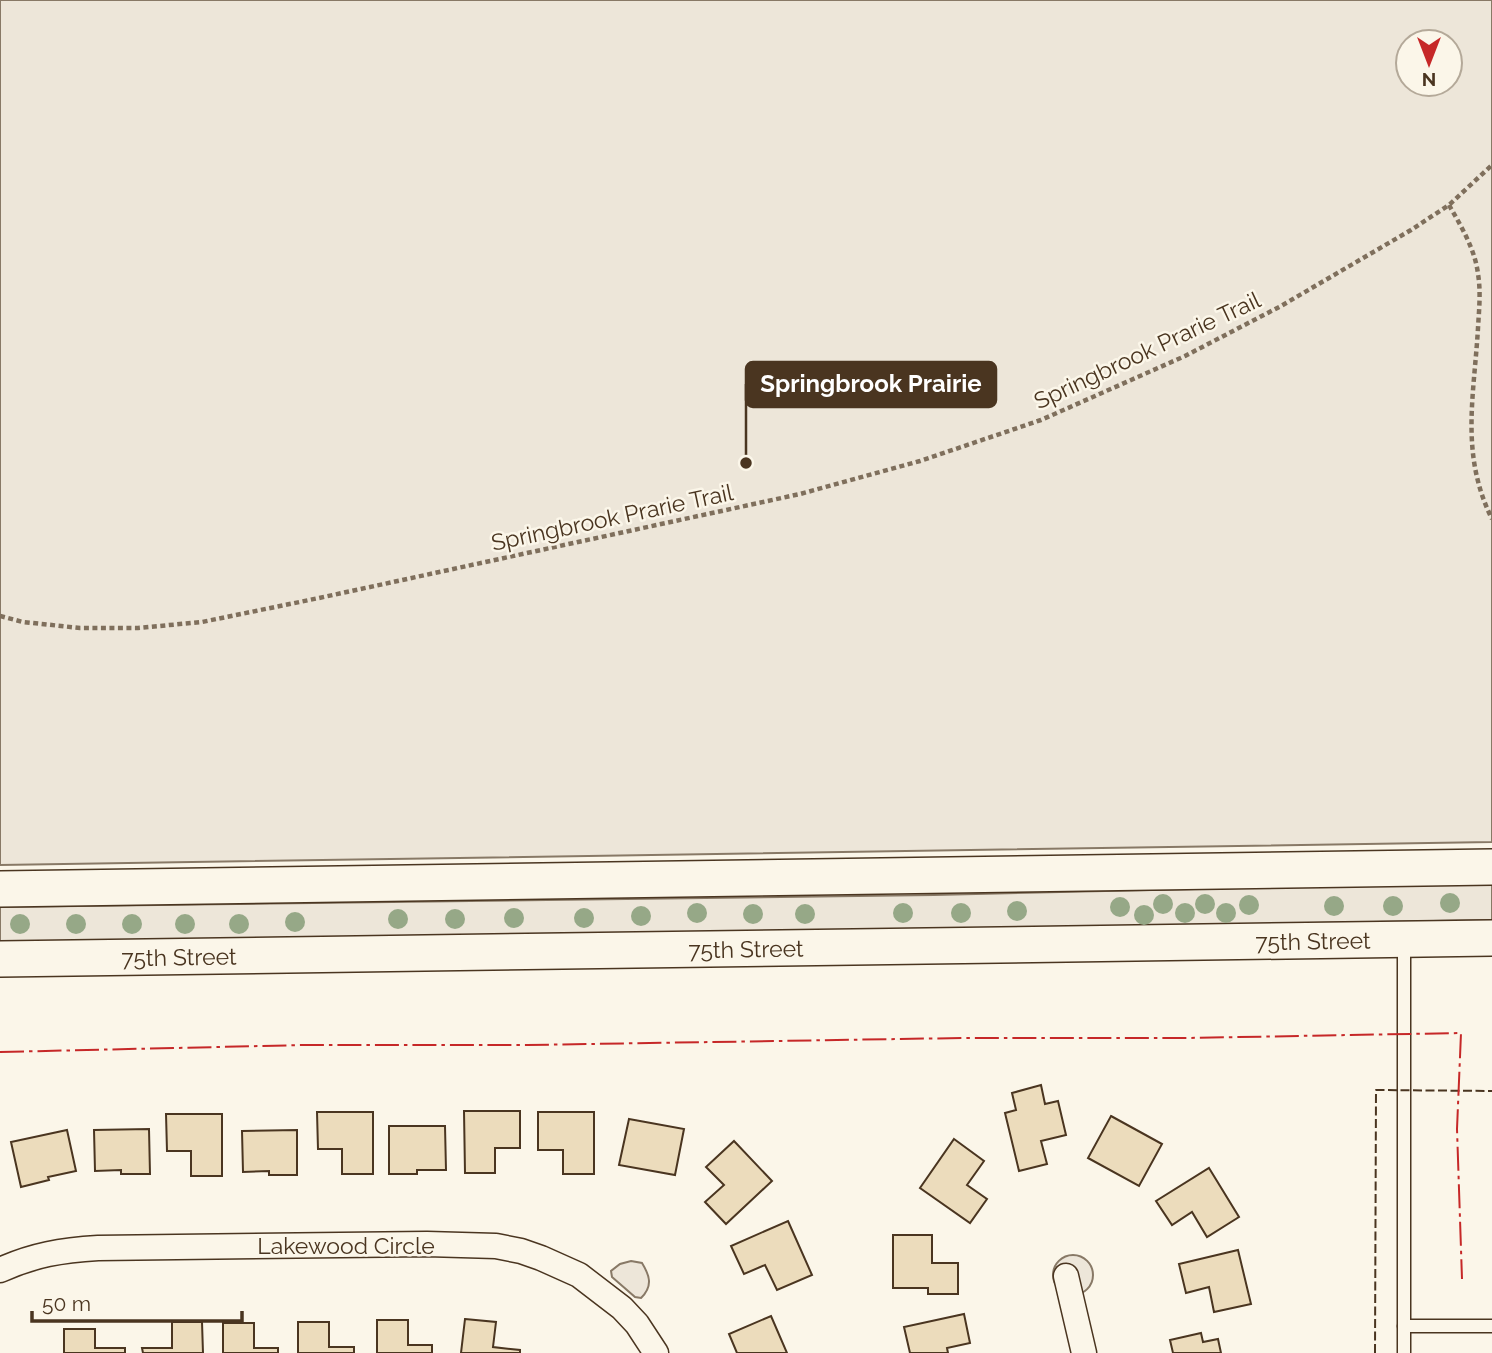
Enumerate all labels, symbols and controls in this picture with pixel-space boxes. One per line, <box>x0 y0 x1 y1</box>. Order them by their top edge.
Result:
north arrow <box>1394 28 1464 98</box>
text: N <box>1422 69 1436 91</box>
street label: Springbrook Prarie Trail <box>1030 285 1265 414</box>
callout: Springbrook Prairie <box>746 362 996 407</box>
text: Springbrook Prairie <box>760 369 982 398</box>
street label: Springbrook Prarie Trail <box>489 478 736 556</box>
street label: 75th Street <box>1255 926 1371 956</box>
street label: 75th Street <box>688 934 804 964</box>
street label: 75th Street <box>121 942 237 972</box>
street label: Lakewood Circle <box>257 1232 435 1259</box>
scale bar <box>32 1280 242 1324</box>
text: 50 m <box>42 1291 91 1316</box>

